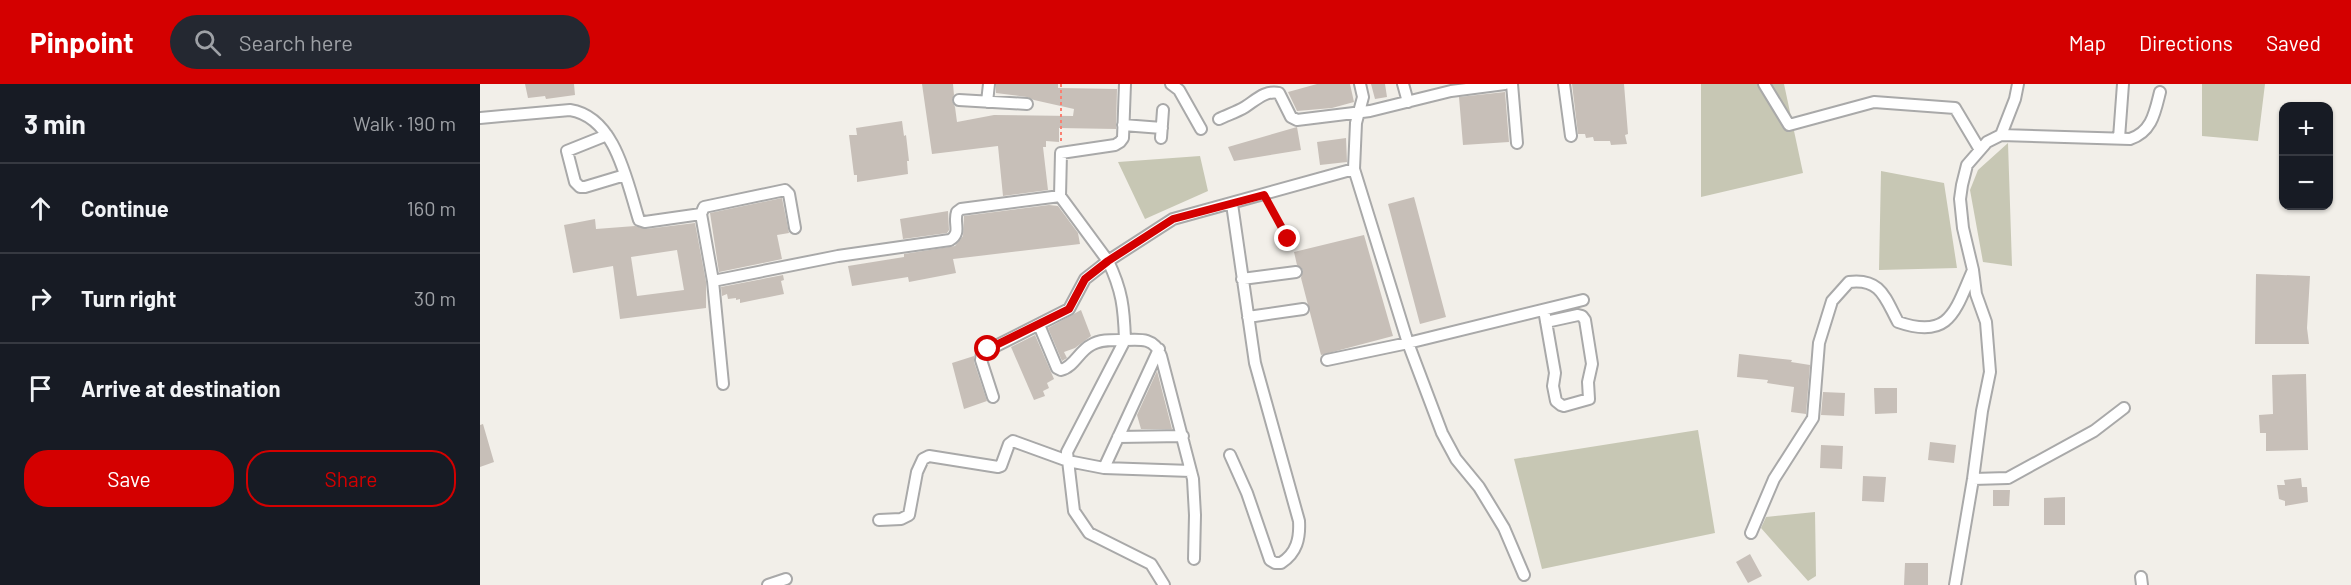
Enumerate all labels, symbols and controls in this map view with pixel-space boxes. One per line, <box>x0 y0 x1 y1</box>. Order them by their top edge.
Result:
search box <box>170 15 590 69</box>
text: Pinpoint <box>30 25 134 59</box>
icon: search <box>191 26 224 59</box>
text: Search here <box>239 29 353 55</box>
text: Map <box>2069 30 2106 55</box>
text: Directions <box>2139 30 2233 55</box>
text: Saved <box>2266 30 2321 55</box>
map controls <box>2279 102 2333 210</box>
button: + <box>2279 102 2333 156</box>
text: 3 min <box>24 108 86 139</box>
text: Walk · 190 m <box>353 111 456 135</box>
button: − <box>2279 156 2333 210</box>
icon: ahead <box>24 192 57 225</box>
text: Continue <box>81 195 169 221</box>
text: 160 m <box>407 196 456 220</box>
route end <box>1274 225 1300 251</box>
icon: right <box>24 282 57 315</box>
text: Turn right <box>81 285 176 311</box>
text: 30 m <box>414 286 456 310</box>
route start <box>974 335 1000 361</box>
icon: arrive <box>24 372 57 405</box>
text: Arrive at destination <box>81 375 280 401</box>
button: Save <box>24 450 234 507</box>
button: Share <box>246 450 456 507</box>

